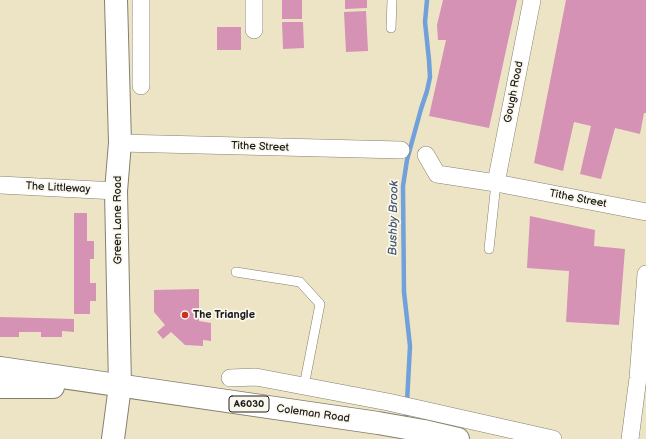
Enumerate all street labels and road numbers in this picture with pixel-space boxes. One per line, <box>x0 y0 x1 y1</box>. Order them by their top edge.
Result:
street label: Gough Road <box>502 60 526 124</box>
street label: Tithe Street <box>231 139 289 155</box>
street label: Green Lane Road <box>111 176 125 264</box>
street label: The Littleway <box>25 180 91 196</box>
street label: Tithe Street <box>548 187 608 211</box>
road number: A6030 <box>229 396 269 412</box>
street label: Coleman Road <box>275 402 351 426</box>

